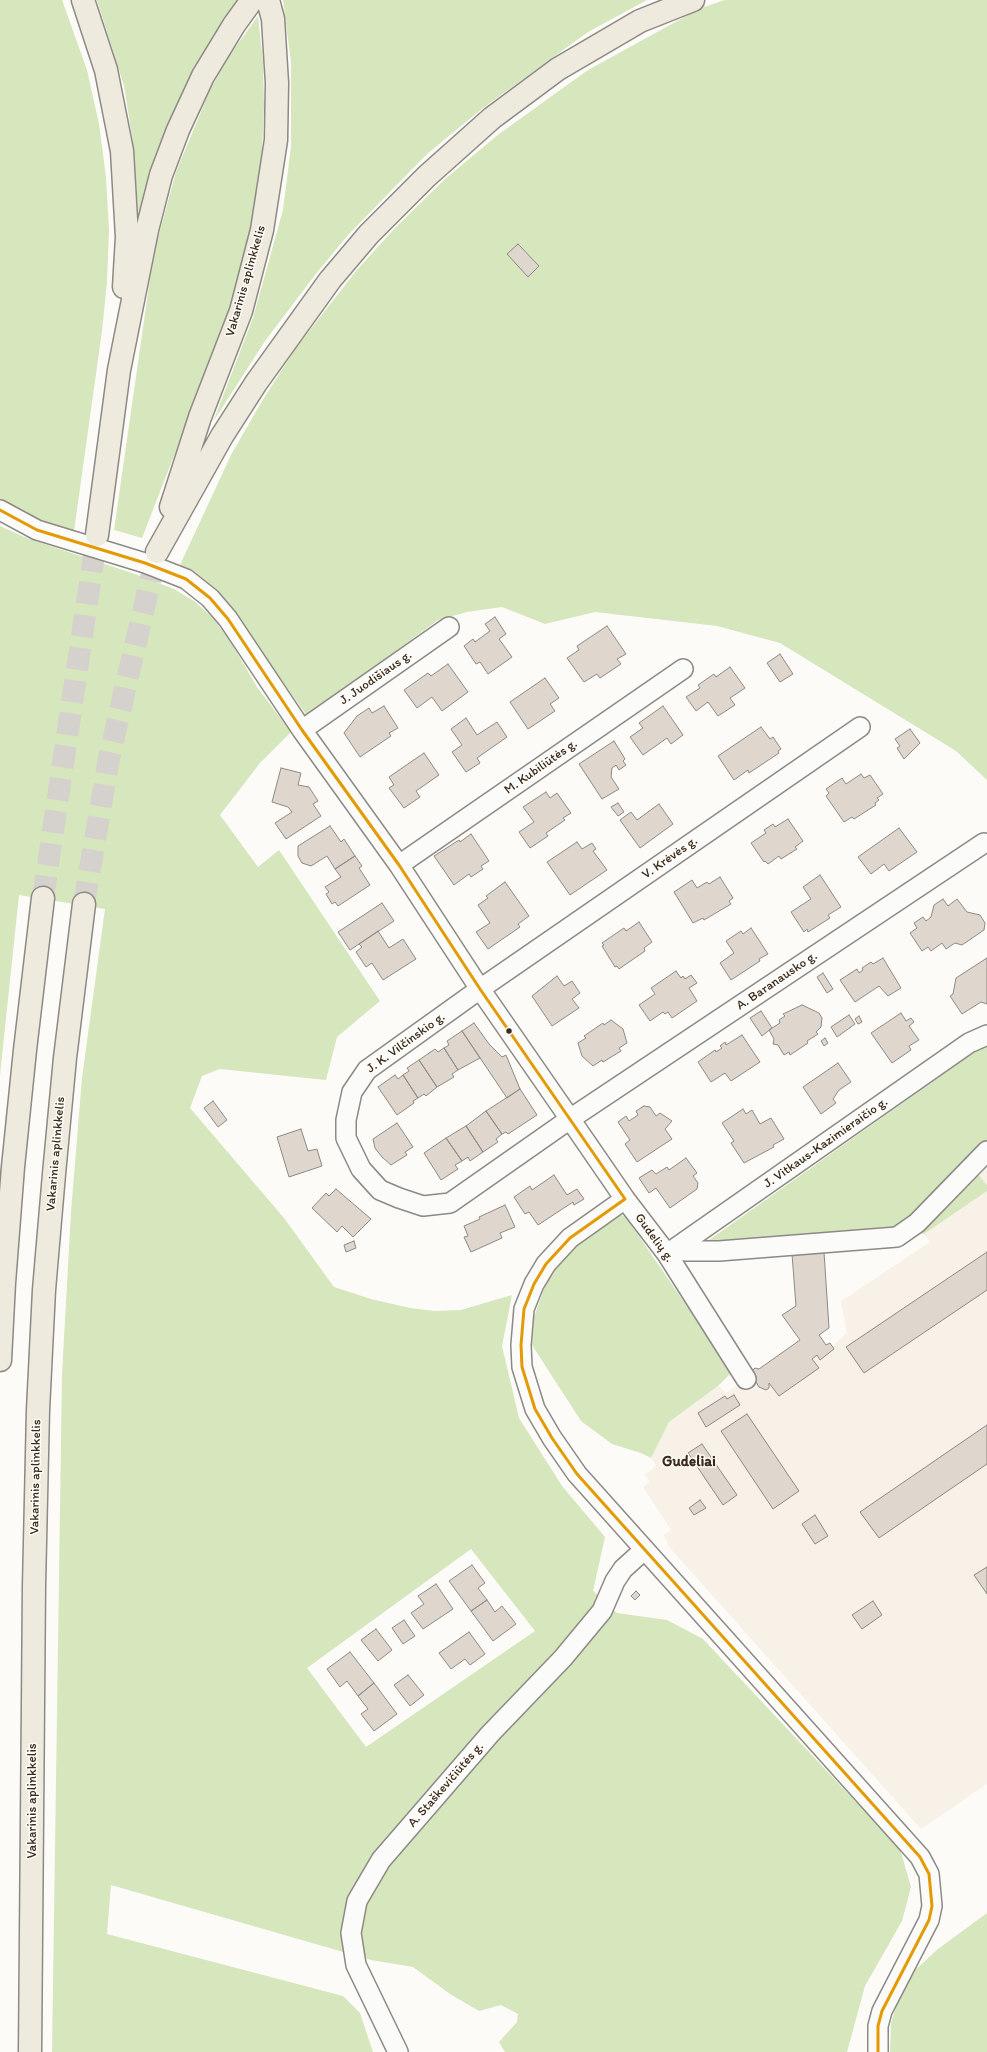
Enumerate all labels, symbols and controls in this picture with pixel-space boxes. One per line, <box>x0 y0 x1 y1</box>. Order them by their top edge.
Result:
street label: Vakarinis aplinkkelis <box>223 224 269 338</box>
street label: J. Juodišiaus g. <box>337 647 415 709</box>
street label: M. Kubiliūtės g. <box>501 736 581 798</box>
street label: V. Krėvės g. <box>639 833 701 883</box>
street label: A. Baranausko g. <box>734 948 820 1014</box>
street label: J. K. Vilčinskio g. <box>364 1009 448 1077</box>
unlabelled marker <box>504 1026 514 1036</box>
street label: J. Vitkaus-Kazimieraičio g. <box>761 1094 891 1192</box>
street label: Vakarinis aplinkkelis <box>43 1096 69 1212</box>
street label: Gudelių g. <box>631 1211 677 1265</box>
street label: Vakarinis aplinkkelis <box>27 1419 45 1535</box>
district label: Gudeliai <box>662 1453 716 1471</box>
street label: A. Staškevičiūtės g. <box>405 1739 487 1831</box>
street label: Vakarinis aplinkkelis <box>25 1743 41 1859</box>

